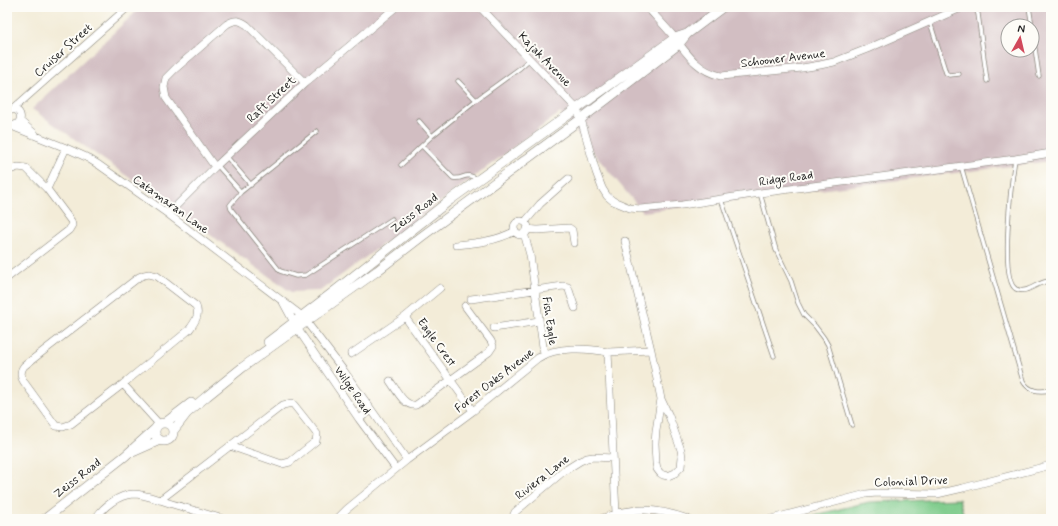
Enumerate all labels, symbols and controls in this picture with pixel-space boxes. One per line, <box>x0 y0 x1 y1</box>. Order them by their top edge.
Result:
north arrow <box>1000 18 1040 58</box>
street label: Cruiser Street <box>31 20 97 81</box>
text: N <box>1017 22 1026 37</box>
street label: Kajak Avenue <box>514 29 575 91</box>
street label: Schooner Avenue <box>740 46 826 72</box>
street label: Raft Street <box>244 73 300 127</box>
street label: Ridge Road <box>758 167 814 191</box>
street label: Catamaran Lane <box>129 172 212 238</box>
street label: Zeiss Road <box>388 190 442 237</box>
street label: Fish Eagle <box>538 296 560 347</box>
street label: Eagle Crest <box>413 315 460 371</box>
street label: Forest Oaks Avenue <box>452 345 538 417</box>
street label: Wilge Road <box>330 363 375 418</box>
street label: Riviera Lane <box>512 451 573 504</box>
street label: Zeiss Road <box>51 455 105 502</box>
street label: Colonial Drive <box>874 473 948 491</box>

